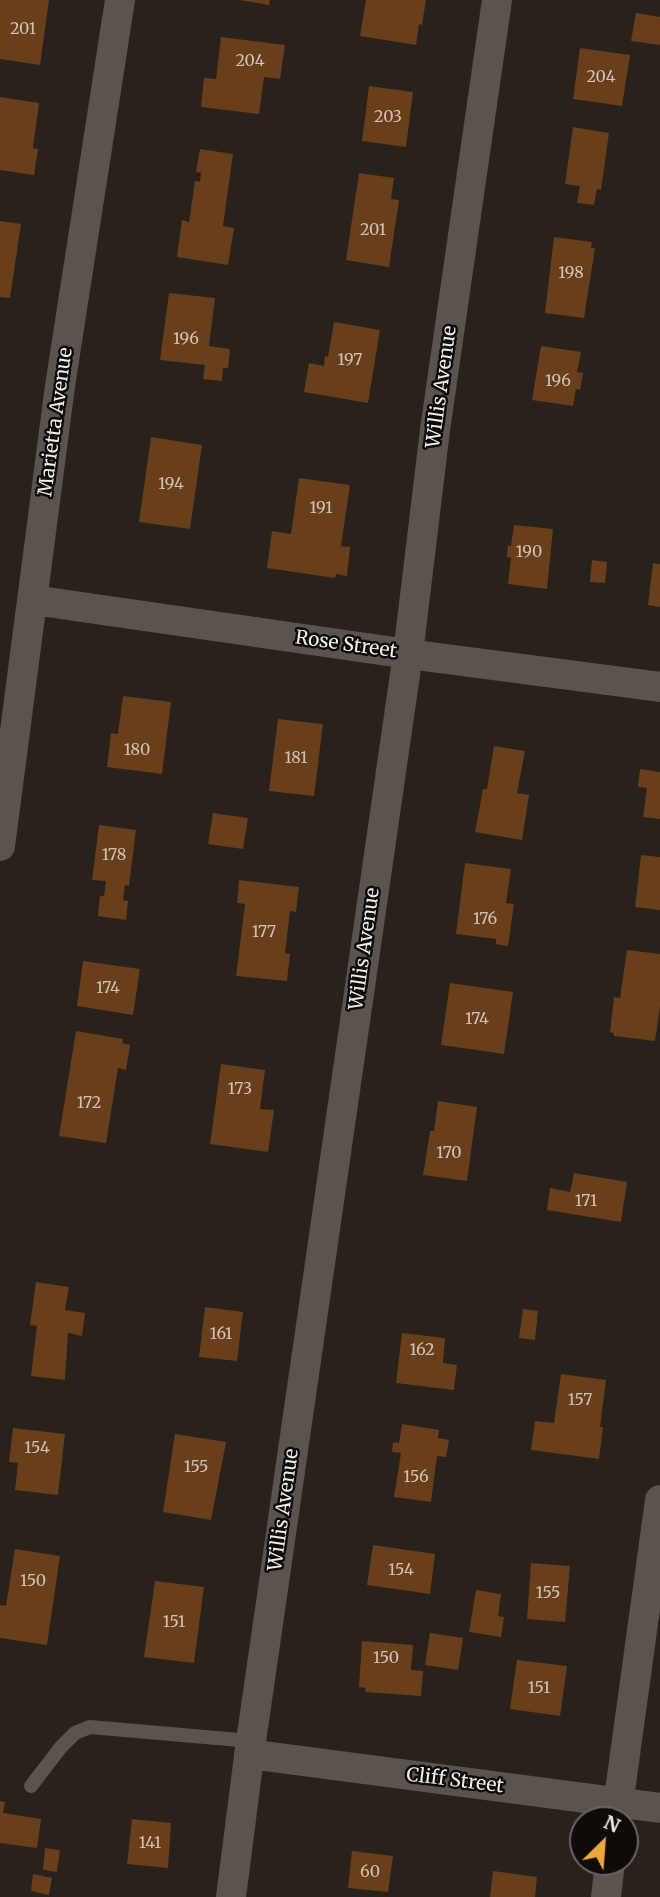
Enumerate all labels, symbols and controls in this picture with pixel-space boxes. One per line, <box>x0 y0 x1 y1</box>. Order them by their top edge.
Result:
house number: 201 <box>10 19 36 39</box>
house number: 204 <box>235 51 265 71</box>
house number: 204 <box>586 67 616 87</box>
house number: 203 <box>374 107 402 127</box>
house number: 201 <box>360 220 386 240</box>
house number: 198 <box>558 263 584 283</box>
street label: Willis Avenue <box>422 324 462 450</box>
house number: 196 <box>173 329 199 349</box>
street label: Marietta Avenue <box>34 346 78 498</box>
house number: 197 <box>338 350 362 370</box>
house number: 196 <box>545 371 571 391</box>
house number: 194 <box>158 474 184 494</box>
house number: 191 <box>310 498 332 518</box>
house number: 190 <box>516 542 542 562</box>
street label: Rose Street <box>294 627 398 663</box>
house number: 180 <box>124 740 150 760</box>
house number: 181 <box>284 748 308 768</box>
house number: 178 <box>102 845 126 865</box>
street label: Willis Avenue <box>345 886 385 1012</box>
house number: 176 <box>473 909 497 929</box>
house number: 177 <box>252 922 276 942</box>
house number: 174 <box>96 978 120 998</box>
house number: 174 <box>465 1009 489 1029</box>
house number: 173 <box>228 1079 252 1099</box>
house number: 172 <box>77 1093 101 1113</box>
house number: 170 <box>436 1143 462 1163</box>
house number: 171 <box>575 1191 597 1211</box>
house number: 161 <box>210 1324 232 1344</box>
house number: 162 <box>409 1340 435 1360</box>
house number: 157 <box>568 1390 592 1410</box>
house number: 154 <box>24 1438 50 1458</box>
street label: Willis Avenue <box>264 1447 304 1573</box>
house number: 155 <box>184 1457 208 1477</box>
house number: 156 <box>403 1467 429 1487</box>
house number: 154 <box>388 1560 414 1580</box>
house number: 150 <box>20 1571 46 1591</box>
house number: 155 <box>536 1583 560 1603</box>
house number: 151 <box>163 1612 185 1632</box>
house number: 150 <box>373 1648 399 1668</box>
house number: 151 <box>528 1678 550 1698</box>
street label: Cliff Street <box>405 1764 505 1798</box>
north arrow <box>569 1806 639 1876</box>
text: N <box>600 1810 624 1838</box>
house number: 141 <box>139 1833 161 1853</box>
house number: 60 <box>360 1862 380 1882</box>

